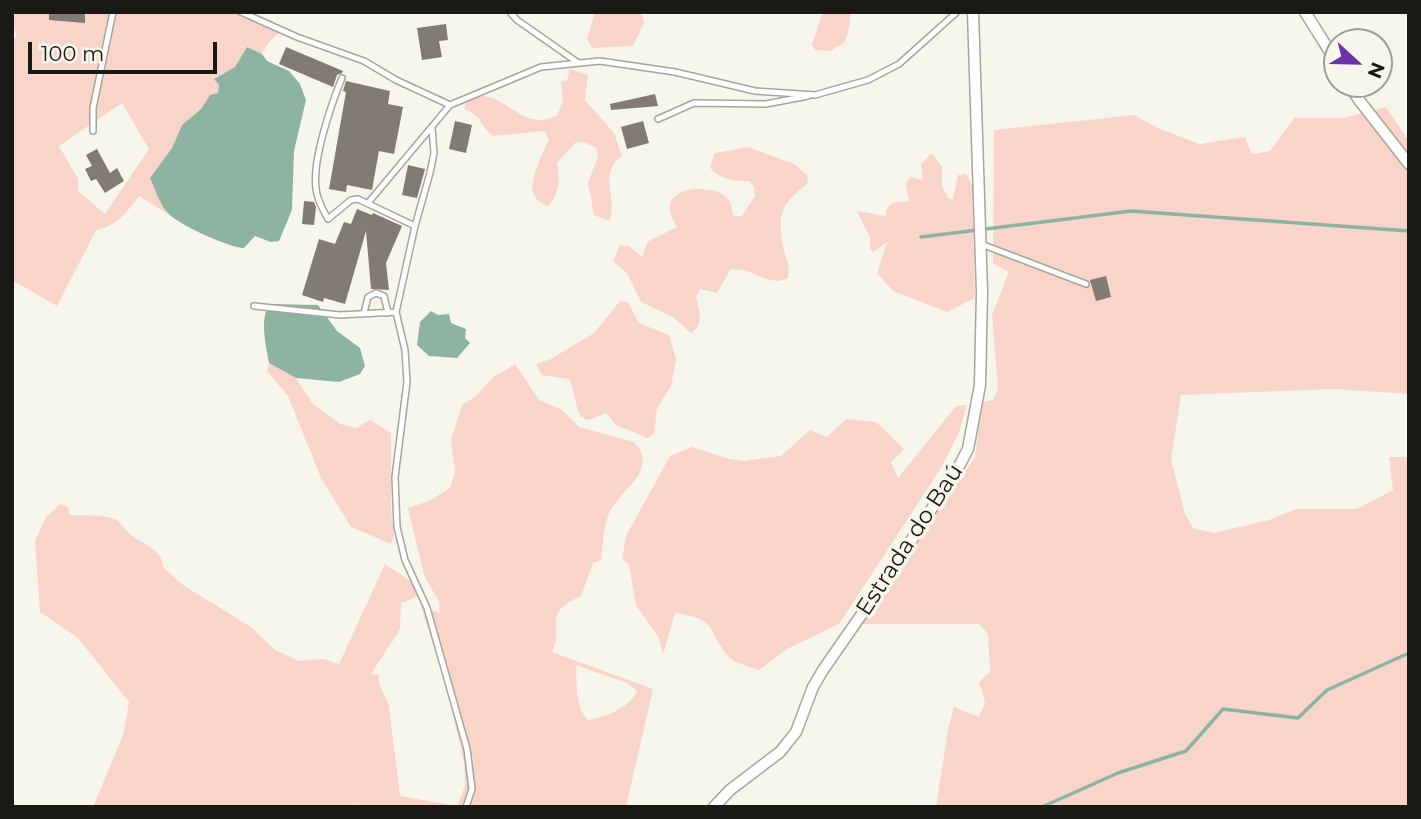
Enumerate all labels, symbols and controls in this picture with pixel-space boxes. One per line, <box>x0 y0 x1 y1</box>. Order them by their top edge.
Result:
scale bar <box>32 28 220 72</box>
north arrow <box>1323 28 1393 98</box>
text: 100 m <box>41 41 104 66</box>
text: N <box>1363 59 1390 82</box>
street label: Estrada do Baú <box>851 459 969 621</box>

